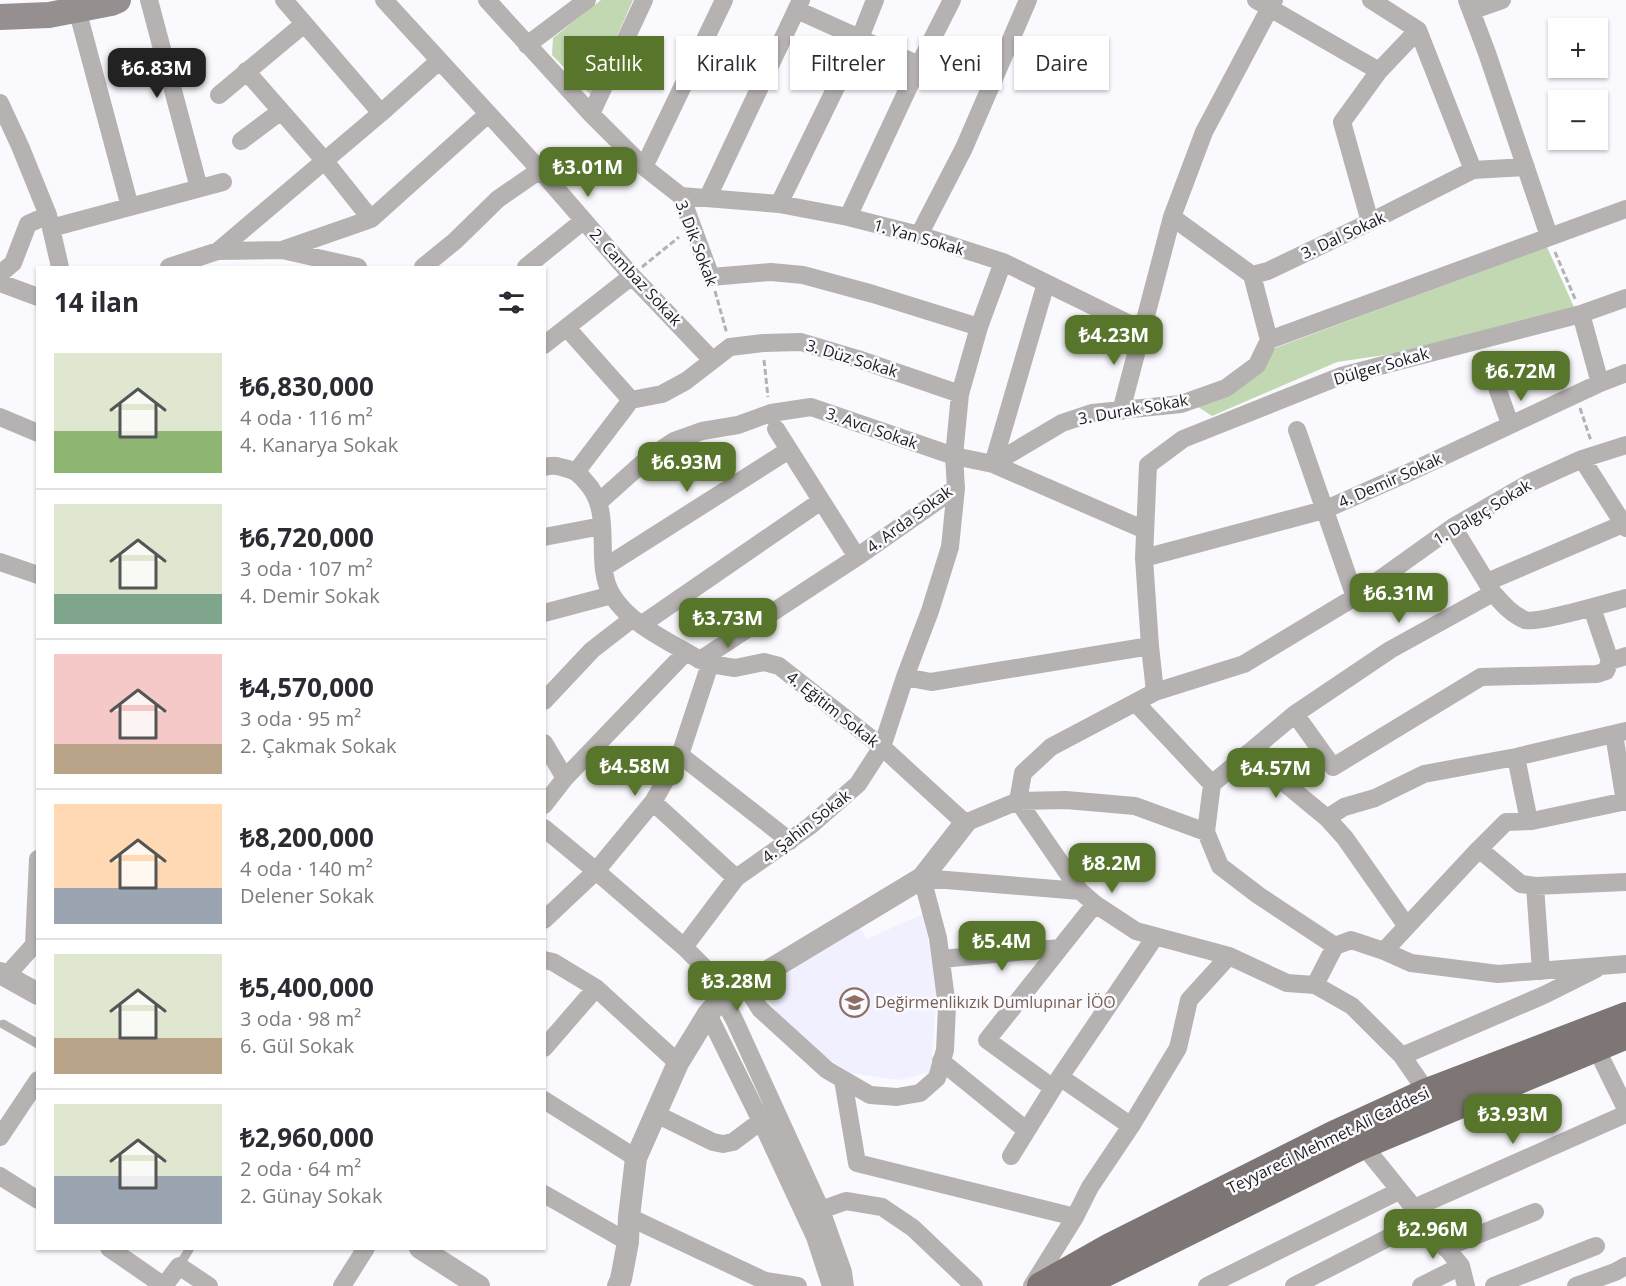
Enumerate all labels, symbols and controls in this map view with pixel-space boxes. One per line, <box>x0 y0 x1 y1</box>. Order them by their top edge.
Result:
map controls <box>1548 18 1608 150</box>
button: + <box>1548 18 1608 78</box>
chip: Satılık <box>564 36 664 90</box>
chip: Kiralık <box>676 36 778 90</box>
chip: Filtreler <box>790 36 907 90</box>
chip: Yeni <box>919 36 1002 90</box>
chip: Daire <box>1014 36 1109 90</box>
pin: ₺6.83M <box>108 48 206 99</box>
text: ₺6.83M <box>122 54 192 81</box>
button: − <box>1548 90 1608 150</box>
pin: ₺3.01M <box>539 147 637 198</box>
text: ₺3.01M <box>553 153 623 180</box>
street label: 3. Dik Sokak <box>671 197 724 289</box>
street label: 3. Dal Sokak <box>1297 206 1389 264</box>
street label: 1. Yan Sokak <box>871 214 967 261</box>
street label: 2. Cambaz Sokak <box>585 224 687 331</box>
text: 14 ilan <box>54 284 139 320</box>
icon: filters <box>495 286 528 319</box>
pin: ₺4.23M <box>1065 315 1163 366</box>
text: ₺4.23M <box>1079 321 1149 348</box>
street label: 3. Düz Sokak <box>804 334 901 383</box>
street label: Dülger Sokak <box>1331 342 1432 390</box>
pin: ₺6.72M <box>1472 351 1570 402</box>
text: ₺6.72M <box>1486 357 1556 384</box>
text: ₺6,830,000 <box>240 368 374 404</box>
icon: home <box>102 377 174 449</box>
street label: 3. Durak Sokak <box>1076 388 1190 429</box>
street label: 3. Avcı Sokak <box>823 402 921 454</box>
text: 4 oda · 116 m² <box>240 404 373 431</box>
text: 4. Kanarya Sokak <box>240 431 398 458</box>
pin: ₺6.93M <box>638 442 736 493</box>
street label: 4. Demir Sokak <box>1334 447 1446 513</box>
text: ₺6.93M <box>652 448 722 475</box>
street label: 1. Dalgıç Sokak <box>1429 474 1536 550</box>
street label: 4. Arda Sokak <box>862 480 957 558</box>
text: ₺6,720,000 <box>240 519 374 555</box>
icon: home <box>102 528 174 600</box>
text: 3 oda · 107 m² <box>240 555 373 582</box>
pin: ₺6.31M <box>1350 573 1448 624</box>
text: ₺6.31M <box>1364 579 1434 606</box>
text: 4. Demir Sokak <box>240 582 380 609</box>
pin: ₺3.73M <box>679 598 777 649</box>
text: ₺3.73M <box>693 604 763 631</box>
street label: 4. Eğitim Sokak <box>782 666 884 752</box>
text: ₺4,570,000 <box>240 669 374 705</box>
icon: home <box>102 678 174 750</box>
text: 3 oda · 95 m² <box>240 705 361 732</box>
text: 2. Çakmak Sokak <box>240 732 397 759</box>
pin: ₺4.58M <box>586 746 684 797</box>
pin: ₺4.57M <box>1227 748 1325 799</box>
text: ₺4.58M <box>600 752 670 779</box>
text: ₺4.57M <box>1241 754 1311 781</box>
street label: 4. Şahin Sokak <box>757 784 855 868</box>
text: ₺8,200,000 <box>240 819 374 855</box>
icon: home <box>102 828 174 900</box>
pin: ₺8.2M <box>1070 843 1154 894</box>
text: ₺8.2M <box>1083 849 1141 876</box>
text: 4 oda · 140 m² <box>240 855 373 882</box>
text: Delener Sokak <box>240 882 374 909</box>
pin: ₺5.4M <box>960 921 1044 972</box>
text: ₺5.4M <box>973 927 1031 954</box>
pin: ₺3.28M <box>688 961 786 1012</box>
text: ₺3.28M <box>702 967 772 994</box>
text: ₺5,400,000 <box>240 969 374 1005</box>
icon: home <box>102 978 174 1050</box>
school or university icon: Değirmenlikızık Dumlupınar İÖO <box>838 986 870 1018</box>
place label: Değirmenlikızık Dumlupınar İÖO <box>875 991 1116 1013</box>
text: 3 oda · 98 m² <box>240 1005 361 1032</box>
text: 6. Gül Sokak <box>240 1032 354 1059</box>
street label: Teyyareci Mehmet Ali Caddesi <box>1223 1081 1433 1199</box>
pin: ₺3.93M <box>1464 1094 1562 1145</box>
text: ₺3.93M <box>1478 1100 1548 1127</box>
text: ₺2,960,000 <box>240 1119 374 1155</box>
icon: home <box>102 1128 174 1200</box>
text: 2 oda · 64 m² <box>240 1155 361 1182</box>
text: 2. Günay Sokak <box>240 1182 382 1209</box>
pin: ₺2.96M <box>1384 1209 1482 1260</box>
text: ₺2.96M <box>1398 1215 1468 1242</box>

